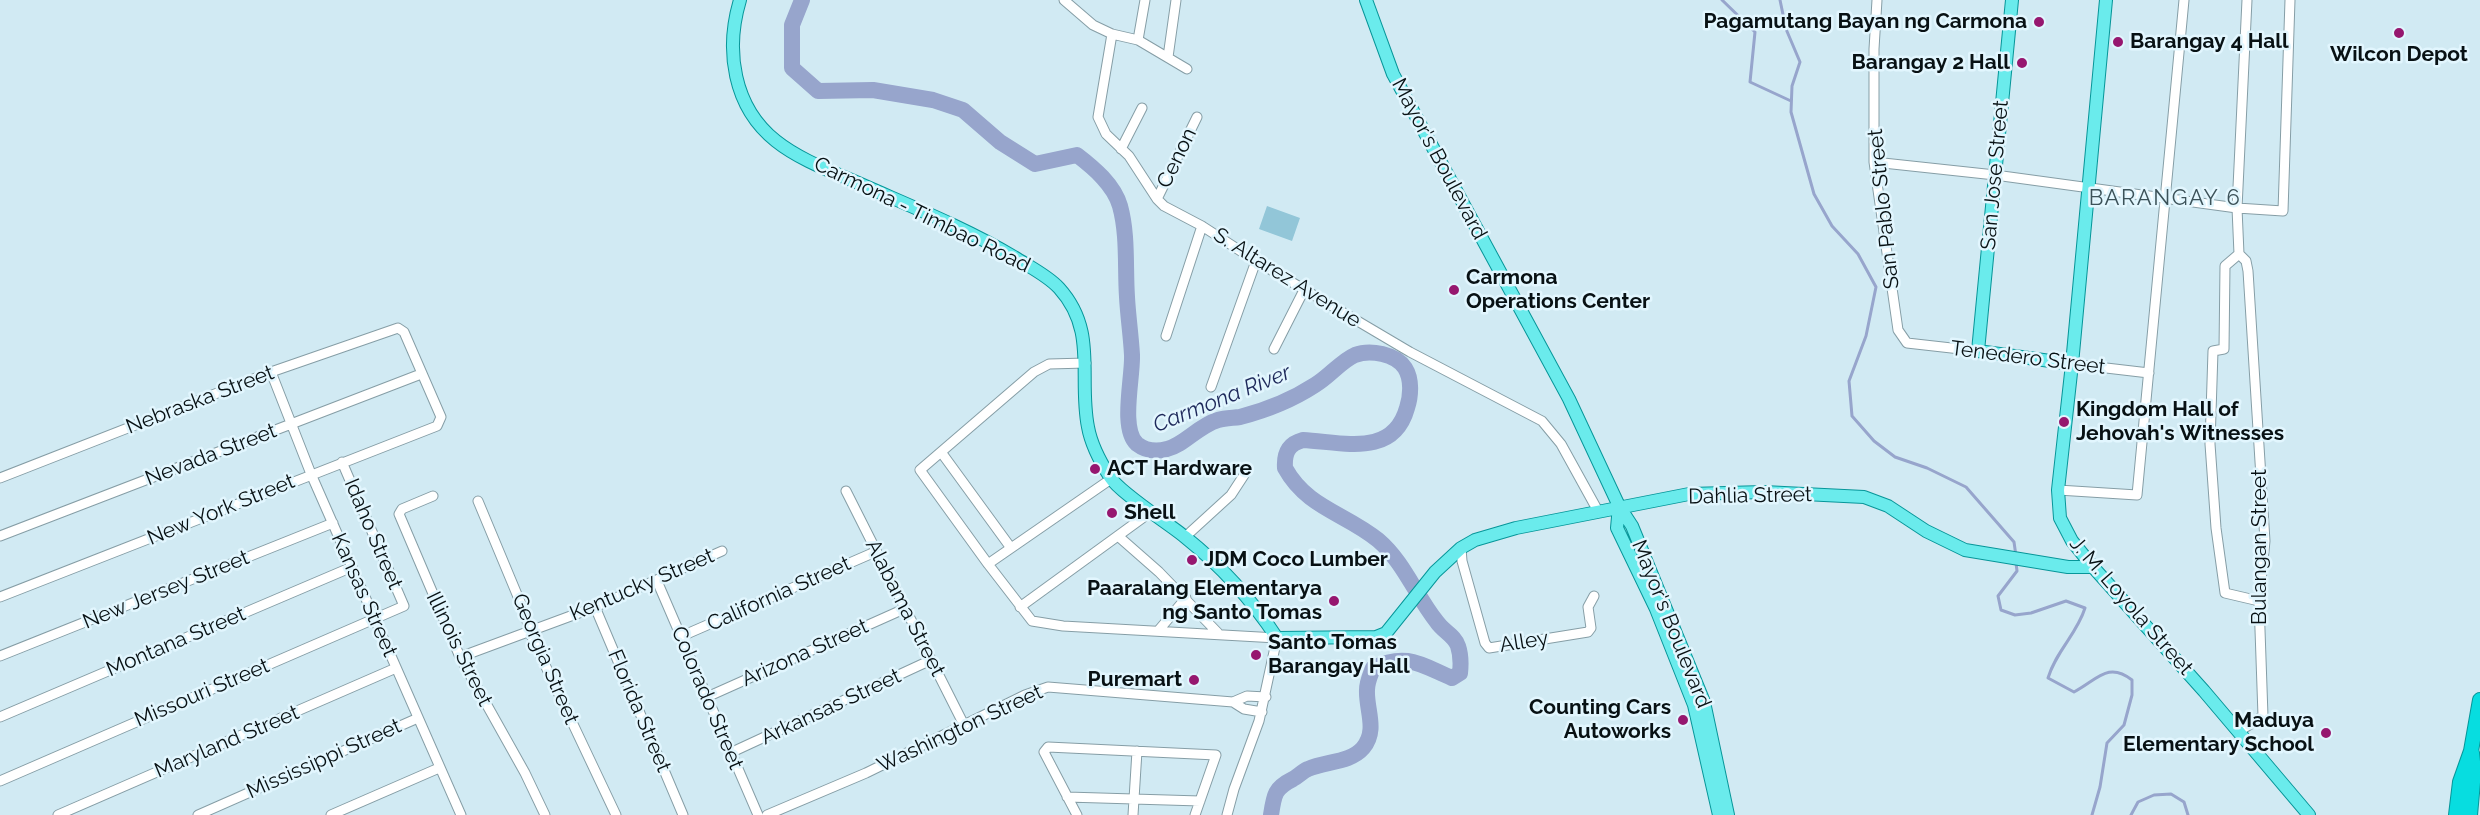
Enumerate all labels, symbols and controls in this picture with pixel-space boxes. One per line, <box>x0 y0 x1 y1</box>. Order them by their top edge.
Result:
place label: Pagamutang Bayan ng Carmona <box>1703 9 2027 35</box>
marker: Pagamutang Bayan ng Carmona <box>2032 15 2046 29</box>
marker: Wilcon Depot <box>2392 26 2406 40</box>
place label: Barangay 4 Hall <box>2130 29 2289 55</box>
marker: Barangay 4 Hall <box>2111 35 2125 49</box>
place label: Wilcon Depot <box>2330 42 2468 68</box>
place label: Barangay 2 Hall <box>1852 50 2010 76</box>
marker: Barangay 2 Hall <box>2015 56 2029 70</box>
street label: Mayor's Boulevard <box>1386 74 1492 244</box>
street label: San Jose Street <box>1976 99 2014 251</box>
street label: Cenon <box>1152 124 1202 192</box>
street label: San Pablo Street <box>1863 128 1905 290</box>
street label: Carmona - Timbao Road <box>810 152 1034 278</box>
district label: BARANGAY 6 <box>2089 185 2241 211</box>
street label: S. Altarez Avenue <box>1209 223 1365 333</box>
place label: Carmona Operations Center <box>1466 265 1650 315</box>
marker: Carmona Operations Center <box>1447 283 1461 297</box>
street label: Tenedero Street <box>1949 336 2107 380</box>
water label: Carmona River <box>1149 359 1295 439</box>
street label: Nebraska Street <box>123 360 277 440</box>
place label: Kingdom Hall of Jehovah's Witnesses <box>2076 397 2284 447</box>
marker: Kingdom Hall of Jehovah's Witnesses <box>2057 415 2071 429</box>
street label: Nevada Street <box>142 418 280 492</box>
place label: ACT Hardware <box>1107 456 1252 482</box>
marker: ACT Hardware <box>1088 462 1102 476</box>
street label: New York Street <box>144 469 298 551</box>
street label: Bulangan Street <box>2247 469 2273 625</box>
street label: Idaho Street <box>338 475 408 593</box>
street label: Dahlia Street <box>1688 482 1812 510</box>
place label: Shell <box>1124 500 1175 526</box>
marker: Shell <box>1105 506 1119 520</box>
street label: Kansas Street <box>326 529 402 661</box>
street label: J. M. Loyola Street <box>2064 532 2198 680</box>
street label: Alabama Street <box>860 535 950 681</box>
street label: Mayor's Boulevard <box>1626 536 1716 712</box>
street label: Kentucky Street <box>566 543 718 627</box>
street label: New Jersey Street <box>79 545 253 635</box>
place label: JDM Coco Lumber <box>1204 547 1388 573</box>
street label: California Street <box>703 551 855 637</box>
marker: JDM Coco Lumber <box>1185 553 1199 567</box>
place label: Paaralang Elementarya ng Santo Tomas <box>1087 576 1322 626</box>
street label: Illinois Street <box>420 588 498 710</box>
street label: Georgia Street <box>506 590 584 728</box>
marker: Paaralang Elementarya ng Santo Tomas <box>1327 594 1341 608</box>
street label: Montana Street <box>103 601 249 683</box>
street label: Arizona Street <box>738 614 872 692</box>
street label: Colorado Street <box>666 623 748 773</box>
street label: Alley <box>1498 626 1550 658</box>
place label: Santo Tomas Barangay Hall <box>1268 630 1410 680</box>
street label: Florida Street <box>602 646 676 776</box>
marker: Santo Tomas Barangay Hall <box>1249 648 1263 662</box>
street label: Missouri Street <box>131 653 273 733</box>
street label: Arkansas Street <box>757 664 905 750</box>
place label: Puremart <box>1088 667 1182 693</box>
marker: Puremart <box>1187 673 1201 687</box>
street label: Washington Street <box>873 680 1047 778</box>
place label: Counting Cars Autoworks <box>1529 695 1671 745</box>
street label: Maryland Street <box>151 700 303 784</box>
place label: Maduya Elementary School <box>2123 708 2314 758</box>
marker: Counting Cars Autoworks <box>1676 713 1690 727</box>
street label: Mississippi Street <box>243 714 405 804</box>
marker: Maduya Elementary School <box>2319 726 2333 740</box>

